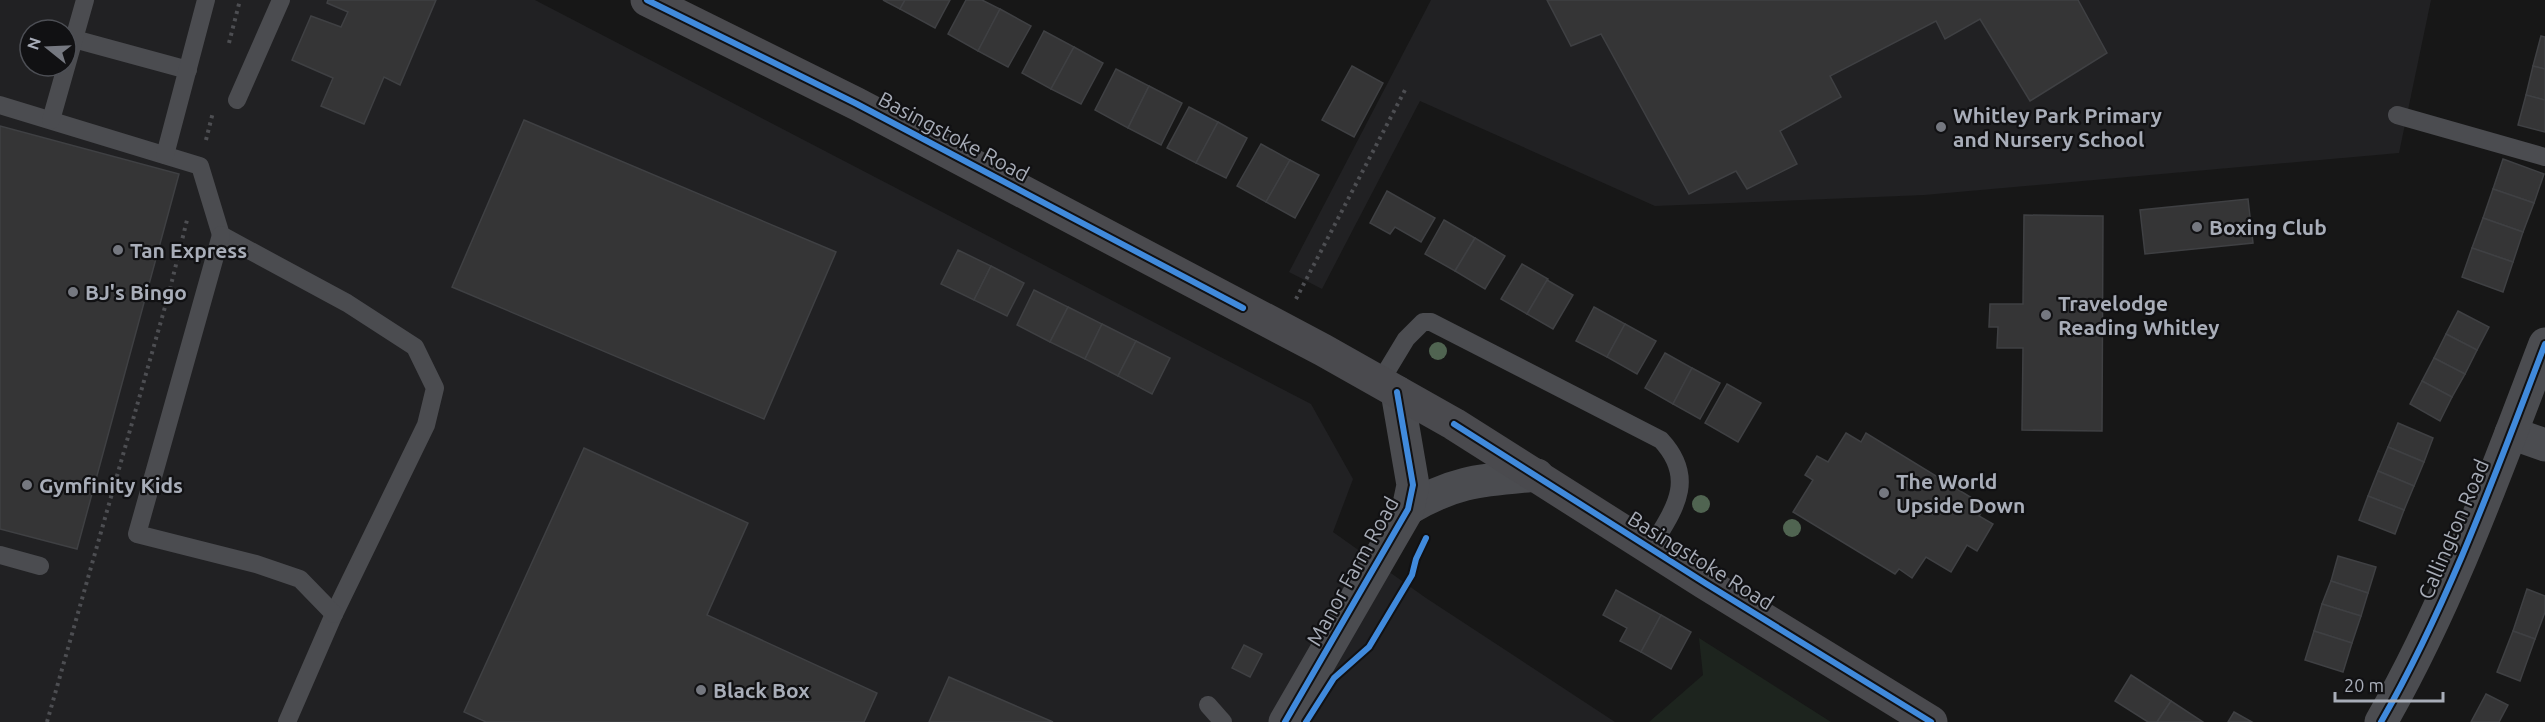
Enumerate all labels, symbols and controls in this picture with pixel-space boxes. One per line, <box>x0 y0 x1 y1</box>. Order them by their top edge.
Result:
north arrow <box>18 18 78 78</box>
text: N <box>23 35 44 52</box>
street label: Basingstoke Road <box>875 86 1033 186</box>
place label: Whitley Park Primary and Nursery School <box>1953 103 2162 151</box>
marker: Whitley Park Primary and Nursery School <box>1934 120 1948 134</box>
place label: Boxing Club <box>2209 215 2327 239</box>
marker: Boxing Club <box>2190 220 2204 234</box>
place label: Tan Express <box>130 238 247 262</box>
marker: Tan Express <box>111 243 125 257</box>
place label: BJ's Bingo <box>85 280 187 304</box>
marker: BJ's Bingo <box>66 285 80 299</box>
place label: Travelodge Reading Whitley <box>2058 291 2219 339</box>
marker: Travelodge Reading Whitley <box>2039 308 2053 322</box>
street label: Callington Road <box>2413 455 2493 603</box>
place label: The World Upside Down <box>1896 469 2025 517</box>
place label: Gymfinity Kids <box>39 473 183 497</box>
marker: Gymfinity Kids <box>20 478 34 492</box>
marker: The World Upside Down <box>1877 486 1891 500</box>
street label: Manor Farm Road <box>1301 492 1403 650</box>
street label: Basingstoke Road <box>1624 506 1778 614</box>
scale bar <box>2335 665 2443 703</box>
text: 20 m <box>2344 675 2384 695</box>
place label: Black Box <box>713 678 810 702</box>
marker: Black Box <box>694 683 708 697</box>

